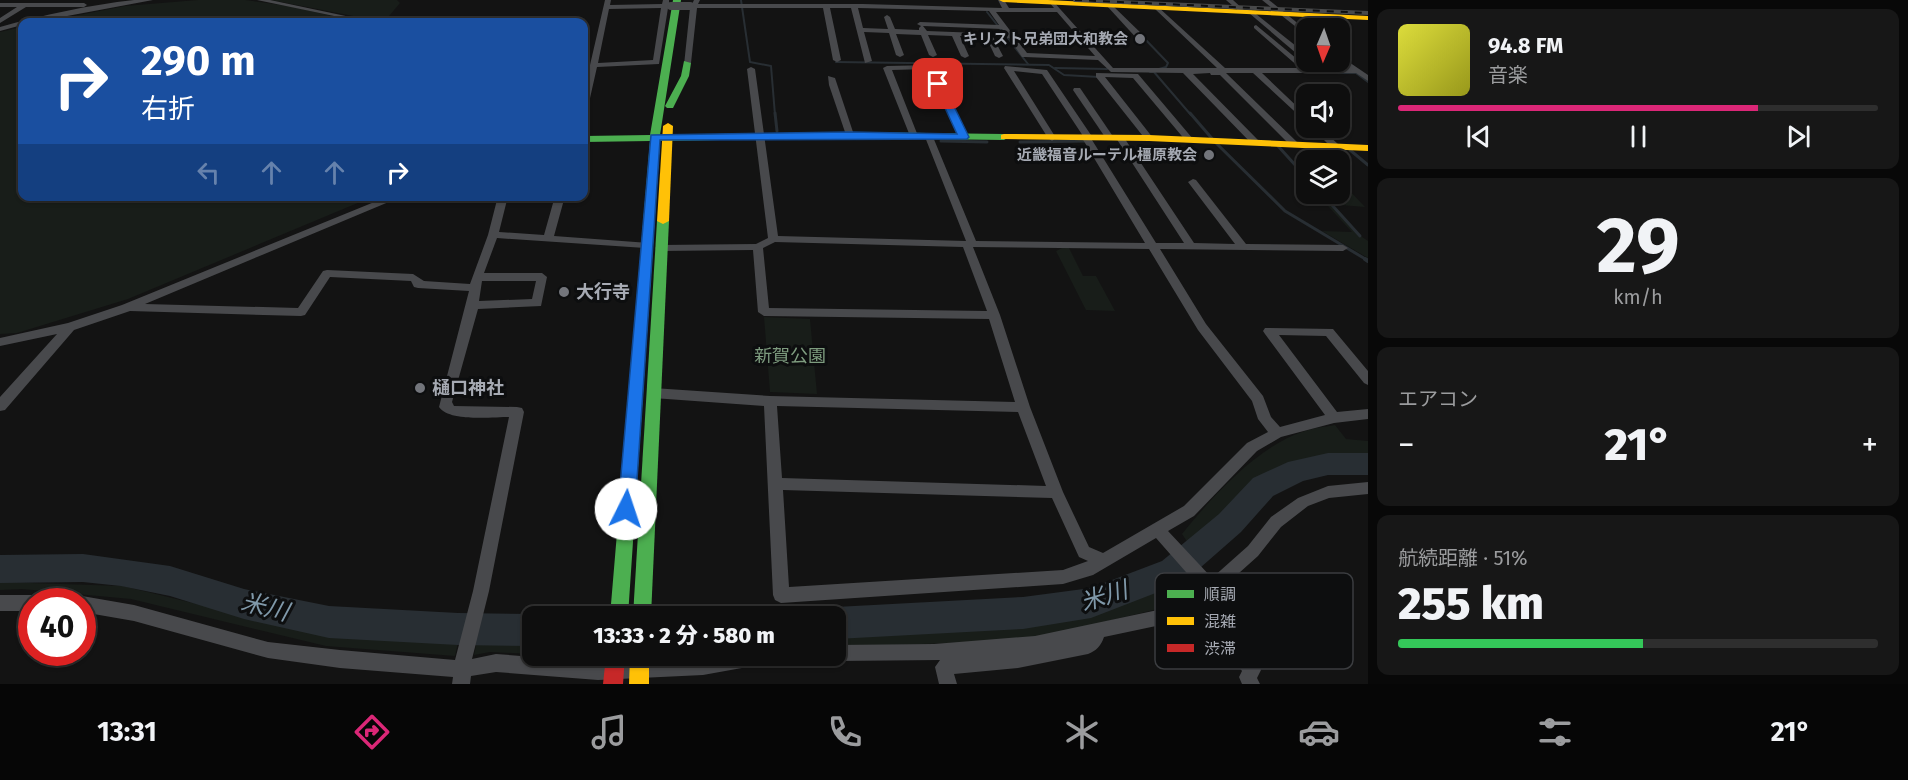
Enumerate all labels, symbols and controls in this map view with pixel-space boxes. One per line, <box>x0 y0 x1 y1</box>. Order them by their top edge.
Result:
north arrow <box>1296 18 1350 72</box>
map controls <box>1296 18 1350 204</box>
place label: キリスト兄弟団大和教会 <box>963 30 1128 48</box>
marker: キリスト兄弟団大和教会 <box>1133 32 1147 46</box>
text: 94.8 FM <box>1488 32 1563 59</box>
text: 290 m <box>141 36 256 86</box>
icon: right <box>42 42 120 120</box>
pin <box>912 58 963 109</box>
text: 音楽 <box>1488 63 1528 87</box>
icon: arrive <box>921 67 954 100</box>
button: sound <box>1296 84 1350 138</box>
text: 右折 <box>141 93 195 125</box>
icon: previous <box>1462 120 1495 153</box>
icon: pause <box>1622 120 1655 153</box>
icon: next <box>1782 120 1815 153</box>
place label: 近畿福音ルーテル橿原教会 <box>1017 146 1197 164</box>
marker: 近畿福音ルーテル橿原教会 <box>1202 148 1216 162</box>
button: layers <box>1296 150 1350 204</box>
icon: left <box>192 156 225 189</box>
icon: ahead <box>255 156 288 189</box>
icon: ahead <box>318 156 351 189</box>
icon: right <box>381 156 414 189</box>
text: 29 <box>1596 199 1680 293</box>
place label: 大行寺 <box>576 281 630 303</box>
marker: 大行寺 <box>557 285 571 299</box>
text: km/h <box>1613 285 1663 309</box>
park label: 新賀公園 <box>754 345 826 367</box>
place label: 樋口神社 <box>432 377 504 399</box>
marker: 樋口神社 <box>413 381 427 395</box>
text: エアコン <box>1398 387 1478 411</box>
text: 21° <box>1604 418 1672 472</box>
text: − <box>1398 425 1415 465</box>
text: + <box>1862 425 1878 465</box>
position arrow <box>594 477 658 541</box>
text: 航続距離 · 51% <box>1398 546 1528 570</box>
legend <box>1155 573 1353 669</box>
water label: 米川 <box>1077 575 1134 616</box>
text: 255 km <box>1398 577 1544 631</box>
text: 順調 <box>1204 585 1236 604</box>
speed limit sign: 40 <box>18 588 96 666</box>
water label: 米川 <box>238 588 295 627</box>
text: 混雑 <box>1204 612 1236 631</box>
text: 13:33 · 2 分 · 580 m <box>593 622 775 649</box>
text: 渋滞 <box>1204 639 1236 658</box>
icon: directions <box>351 711 393 753</box>
icon: music <box>588 711 630 753</box>
icon: phone <box>824 711 866 753</box>
icon: climate <box>1061 711 1103 753</box>
icon: car <box>1298 711 1340 753</box>
icon: filters <box>1534 711 1576 753</box>
text: 13:31 <box>97 716 157 748</box>
text: 21° <box>1771 716 1811 748</box>

